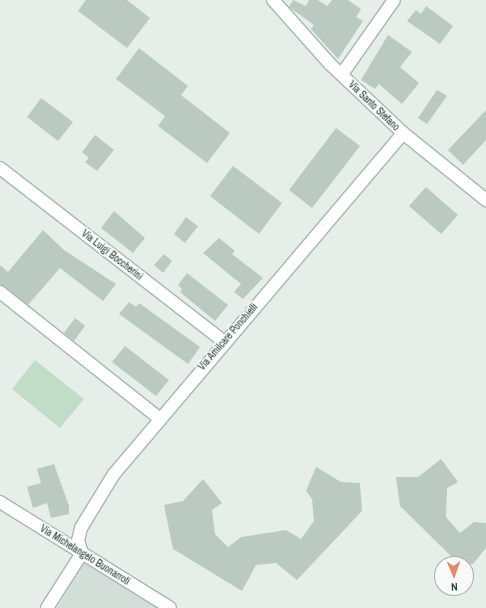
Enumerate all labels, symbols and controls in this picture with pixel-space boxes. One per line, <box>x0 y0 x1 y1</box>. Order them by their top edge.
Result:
street label: Via Santo Stefano <box>346 79 402 133</box>
street label: Via Luigi Boccherini <box>79 227 145 283</box>
street label: Via Amilcare Ponchielli <box>196 301 260 373</box>
street label: Via Michelangelo Buonarroti <box>38 522 132 588</box>
north arrow <box>434 556 474 596</box>
text: N <box>451 580 458 594</box>

